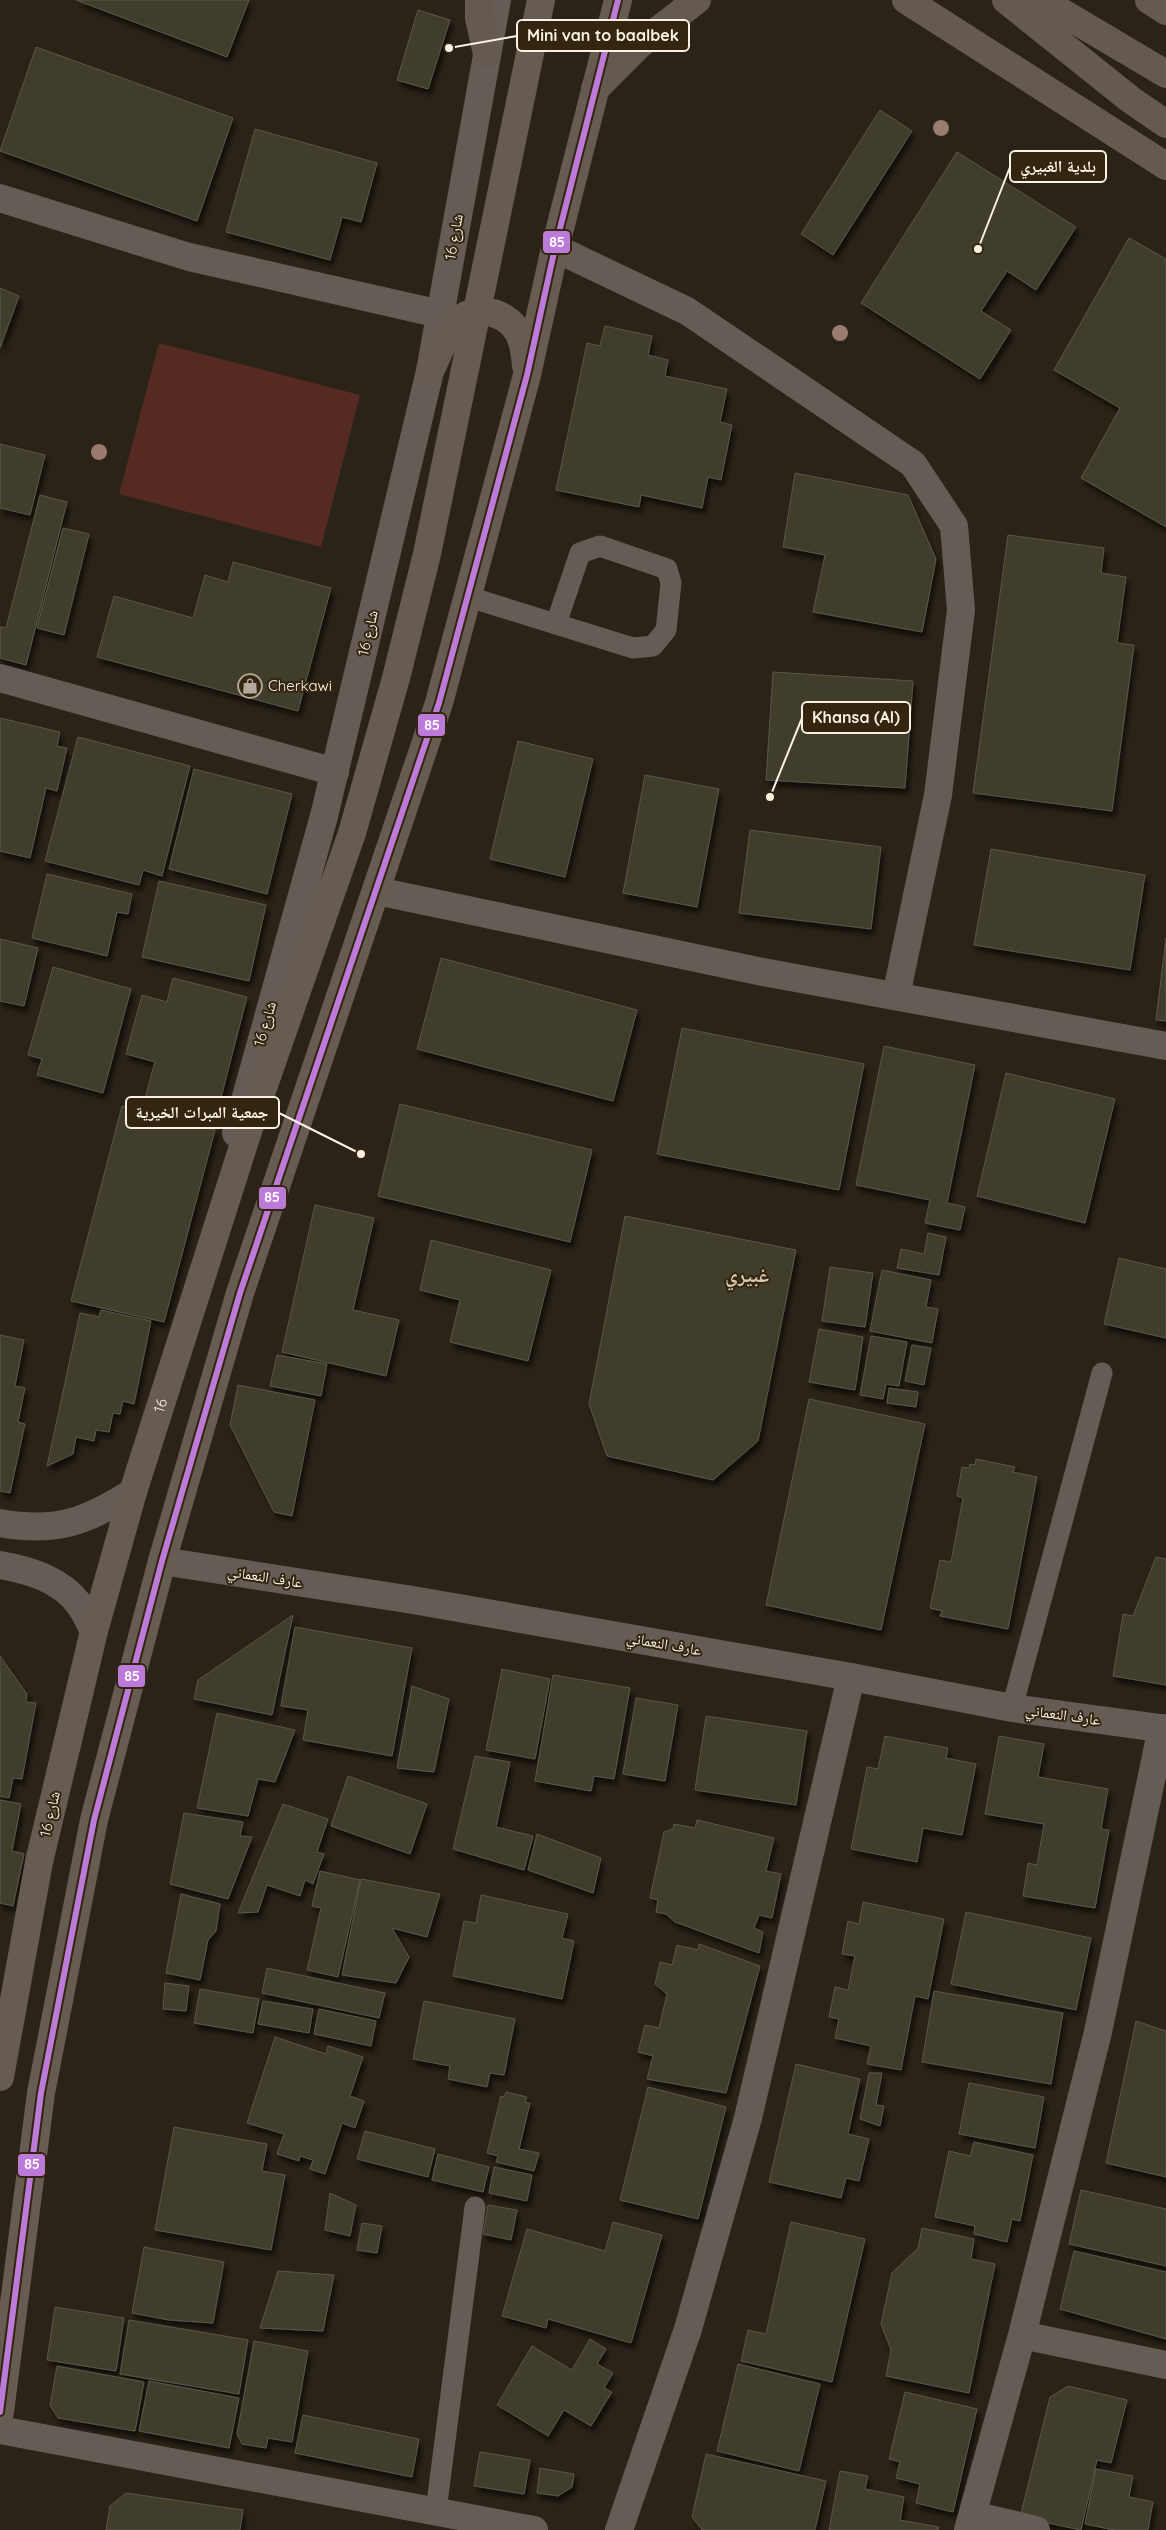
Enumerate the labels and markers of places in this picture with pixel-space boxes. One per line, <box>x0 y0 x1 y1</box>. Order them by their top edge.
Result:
callout: Mini van to baalbek <box>517 20 689 51</box>
callout: بلدية الغبيري <box>1010 151 1106 182</box>
shop icon: Cherkawi <box>237 673 263 699</box>
place label: Cherkawi <box>268 676 332 695</box>
callout: Khansa (Al) <box>802 702 910 733</box>
callout: جمعية المبرات الخيرية <box>126 1097 279 1128</box>

